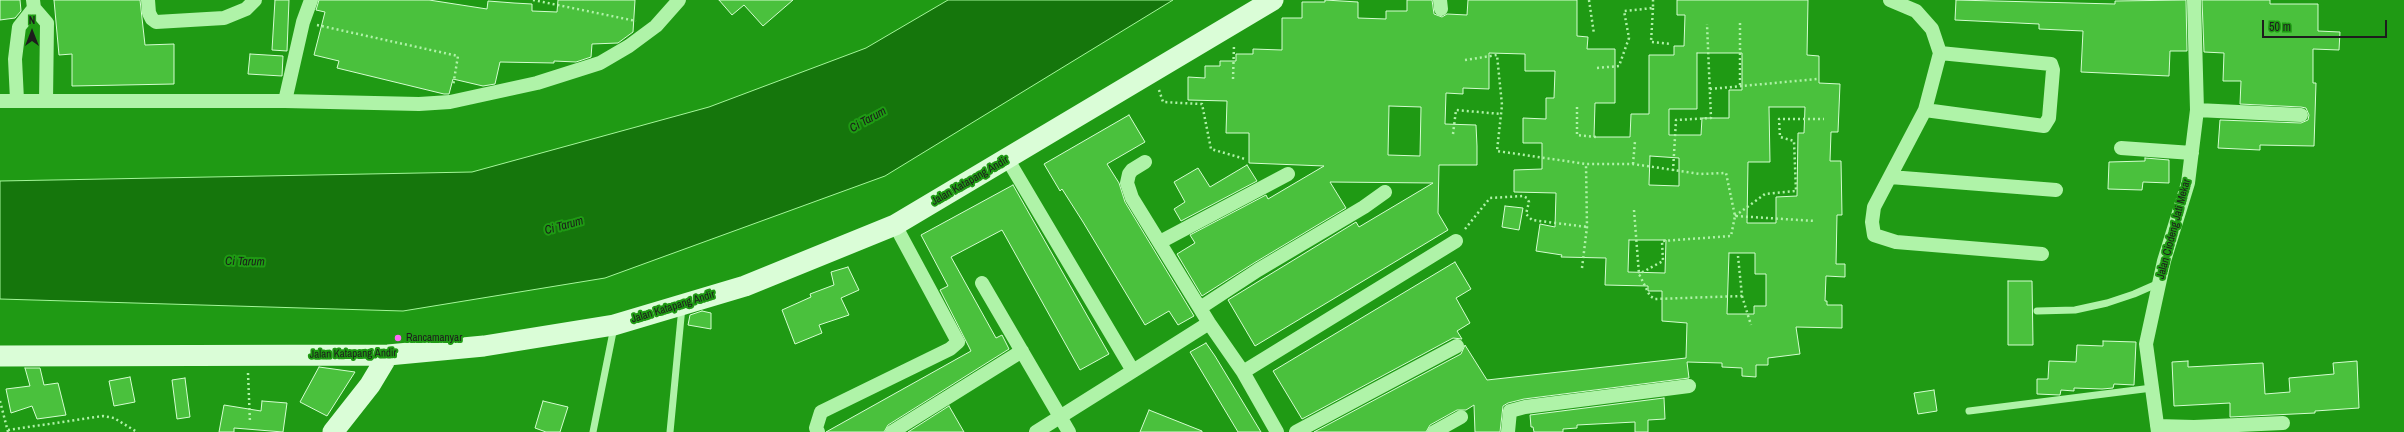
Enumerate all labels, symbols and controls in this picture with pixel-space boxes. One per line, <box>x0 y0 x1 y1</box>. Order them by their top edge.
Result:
north arrow <box>12 12 52 52</box>
scale bar <box>2264 12 2389 38</box>
text: N <box>29 13 35 27</box>
text: 50 m <box>2269 19 2291 35</box>
water label: Ci Tarum <box>847 104 889 136</box>
street label: Jalan Katapang Andir <box>929 154 1011 208</box>
street label: Jalan Ciodeng Jati Mekar <box>2154 178 2194 280</box>
water label: Ci Tarum <box>543 214 585 238</box>
water label: Ci Tarum <box>225 254 265 270</box>
street label: Jalan Katapang Andir <box>630 288 716 326</box>
place label: Rancamanyar <box>406 331 462 345</box>
marker: Rancamanyar <box>393 333 403 343</box>
street label: Jalan Katapang Andir <box>310 347 396 361</box>

